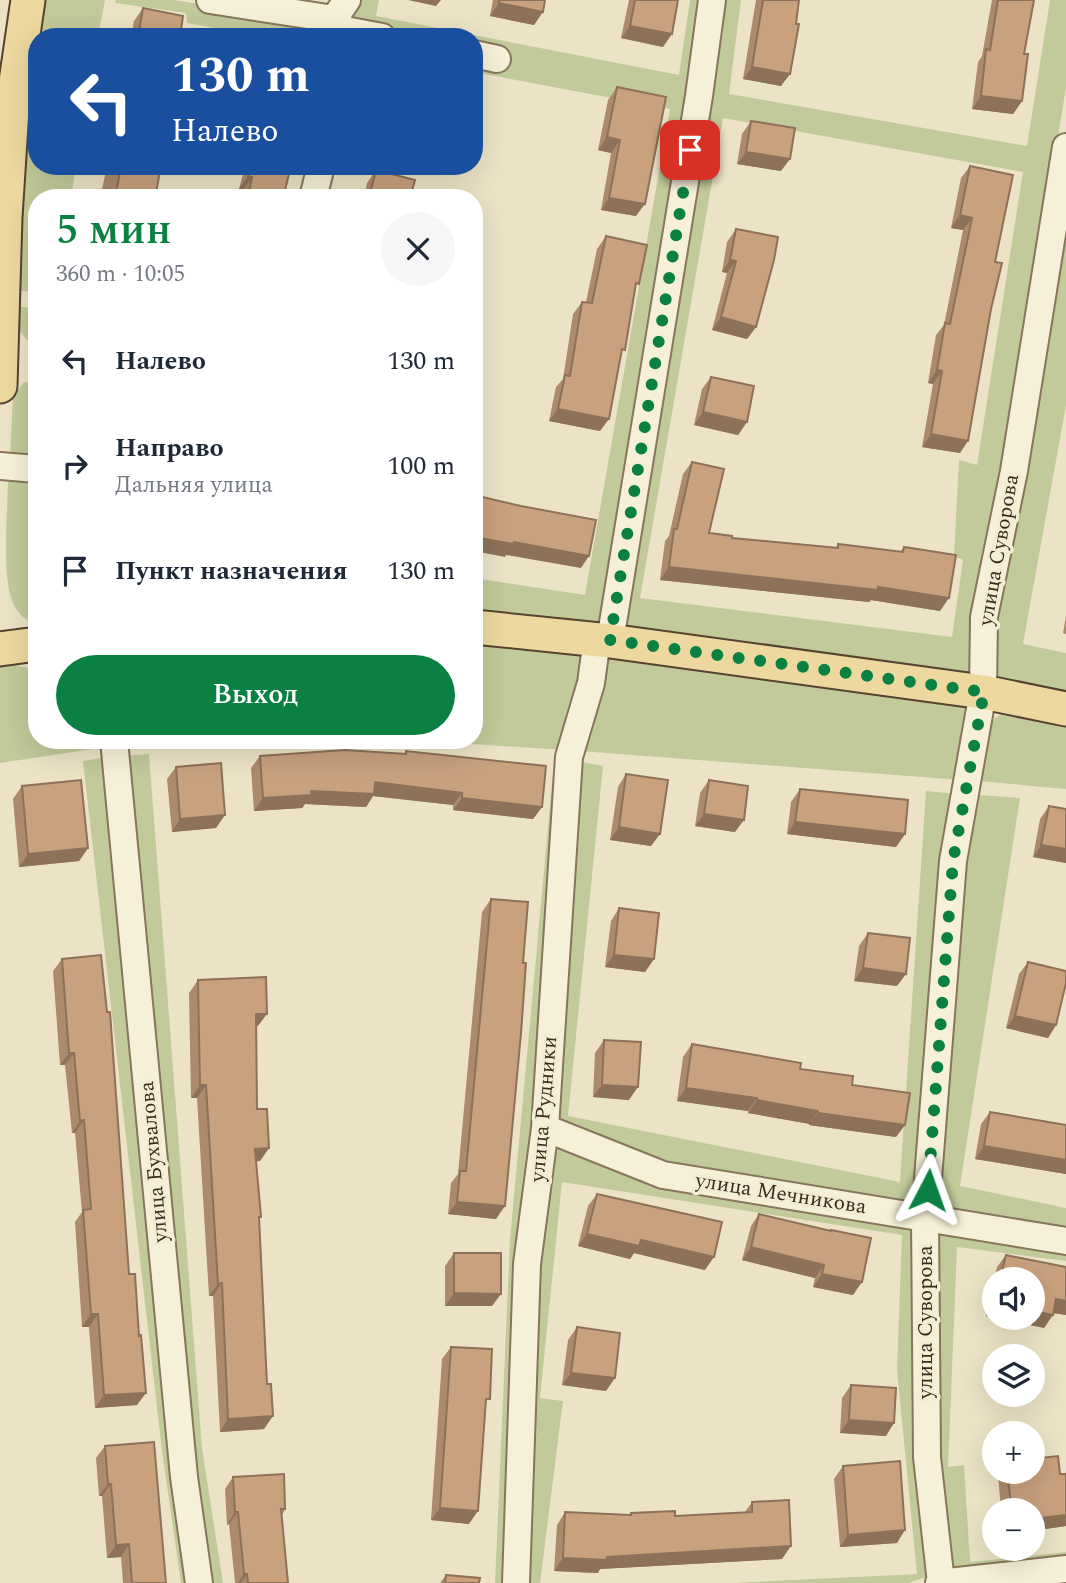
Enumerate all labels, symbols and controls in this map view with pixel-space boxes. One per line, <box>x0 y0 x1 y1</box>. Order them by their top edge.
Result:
text: 130 m <box>171 39 310 114</box>
icon: left <box>56 56 147 147</box>
text: Налево <box>171 107 279 156</box>
pin <box>660 120 720 180</box>
icon: arrive <box>671 131 709 169</box>
text: 5 мин <box>56 199 171 262</box>
button: close <box>381 212 455 286</box>
text: 360 m · 10:05 <box>56 257 185 292</box>
text: Налево <box>115 341 206 381</box>
text: 130 m <box>387 341 455 381</box>
icon: left <box>56 342 94 380</box>
text: Направо <box>115 428 224 468</box>
text: 100 m <box>387 446 455 486</box>
icon: right <box>56 447 94 485</box>
text: Дальняя улица <box>115 468 273 503</box>
street label: улица Суворова <box>970 471 1028 629</box>
text: Пункт назначения <box>115 551 348 591</box>
text: 130 m <box>387 551 455 591</box>
icon: arrive <box>56 552 94 590</box>
button: Выход <box>56 655 455 735</box>
street label: улица Рудники <box>522 1035 566 1184</box>
street label: улица Бухвалова <box>131 1079 177 1245</box>
position arrow <box>891 1153 965 1227</box>
street label: улица Мечникова <box>692 1165 869 1223</box>
street label: улица Суворова <box>910 1244 942 1400</box>
map controls <box>982 1267 1045 1561</box>
button: sound <box>982 1267 1045 1330</box>
button: layers <box>982 1344 1045 1407</box>
button: + <box>982 1421 1045 1484</box>
button: − <box>982 1498 1045 1561</box>

